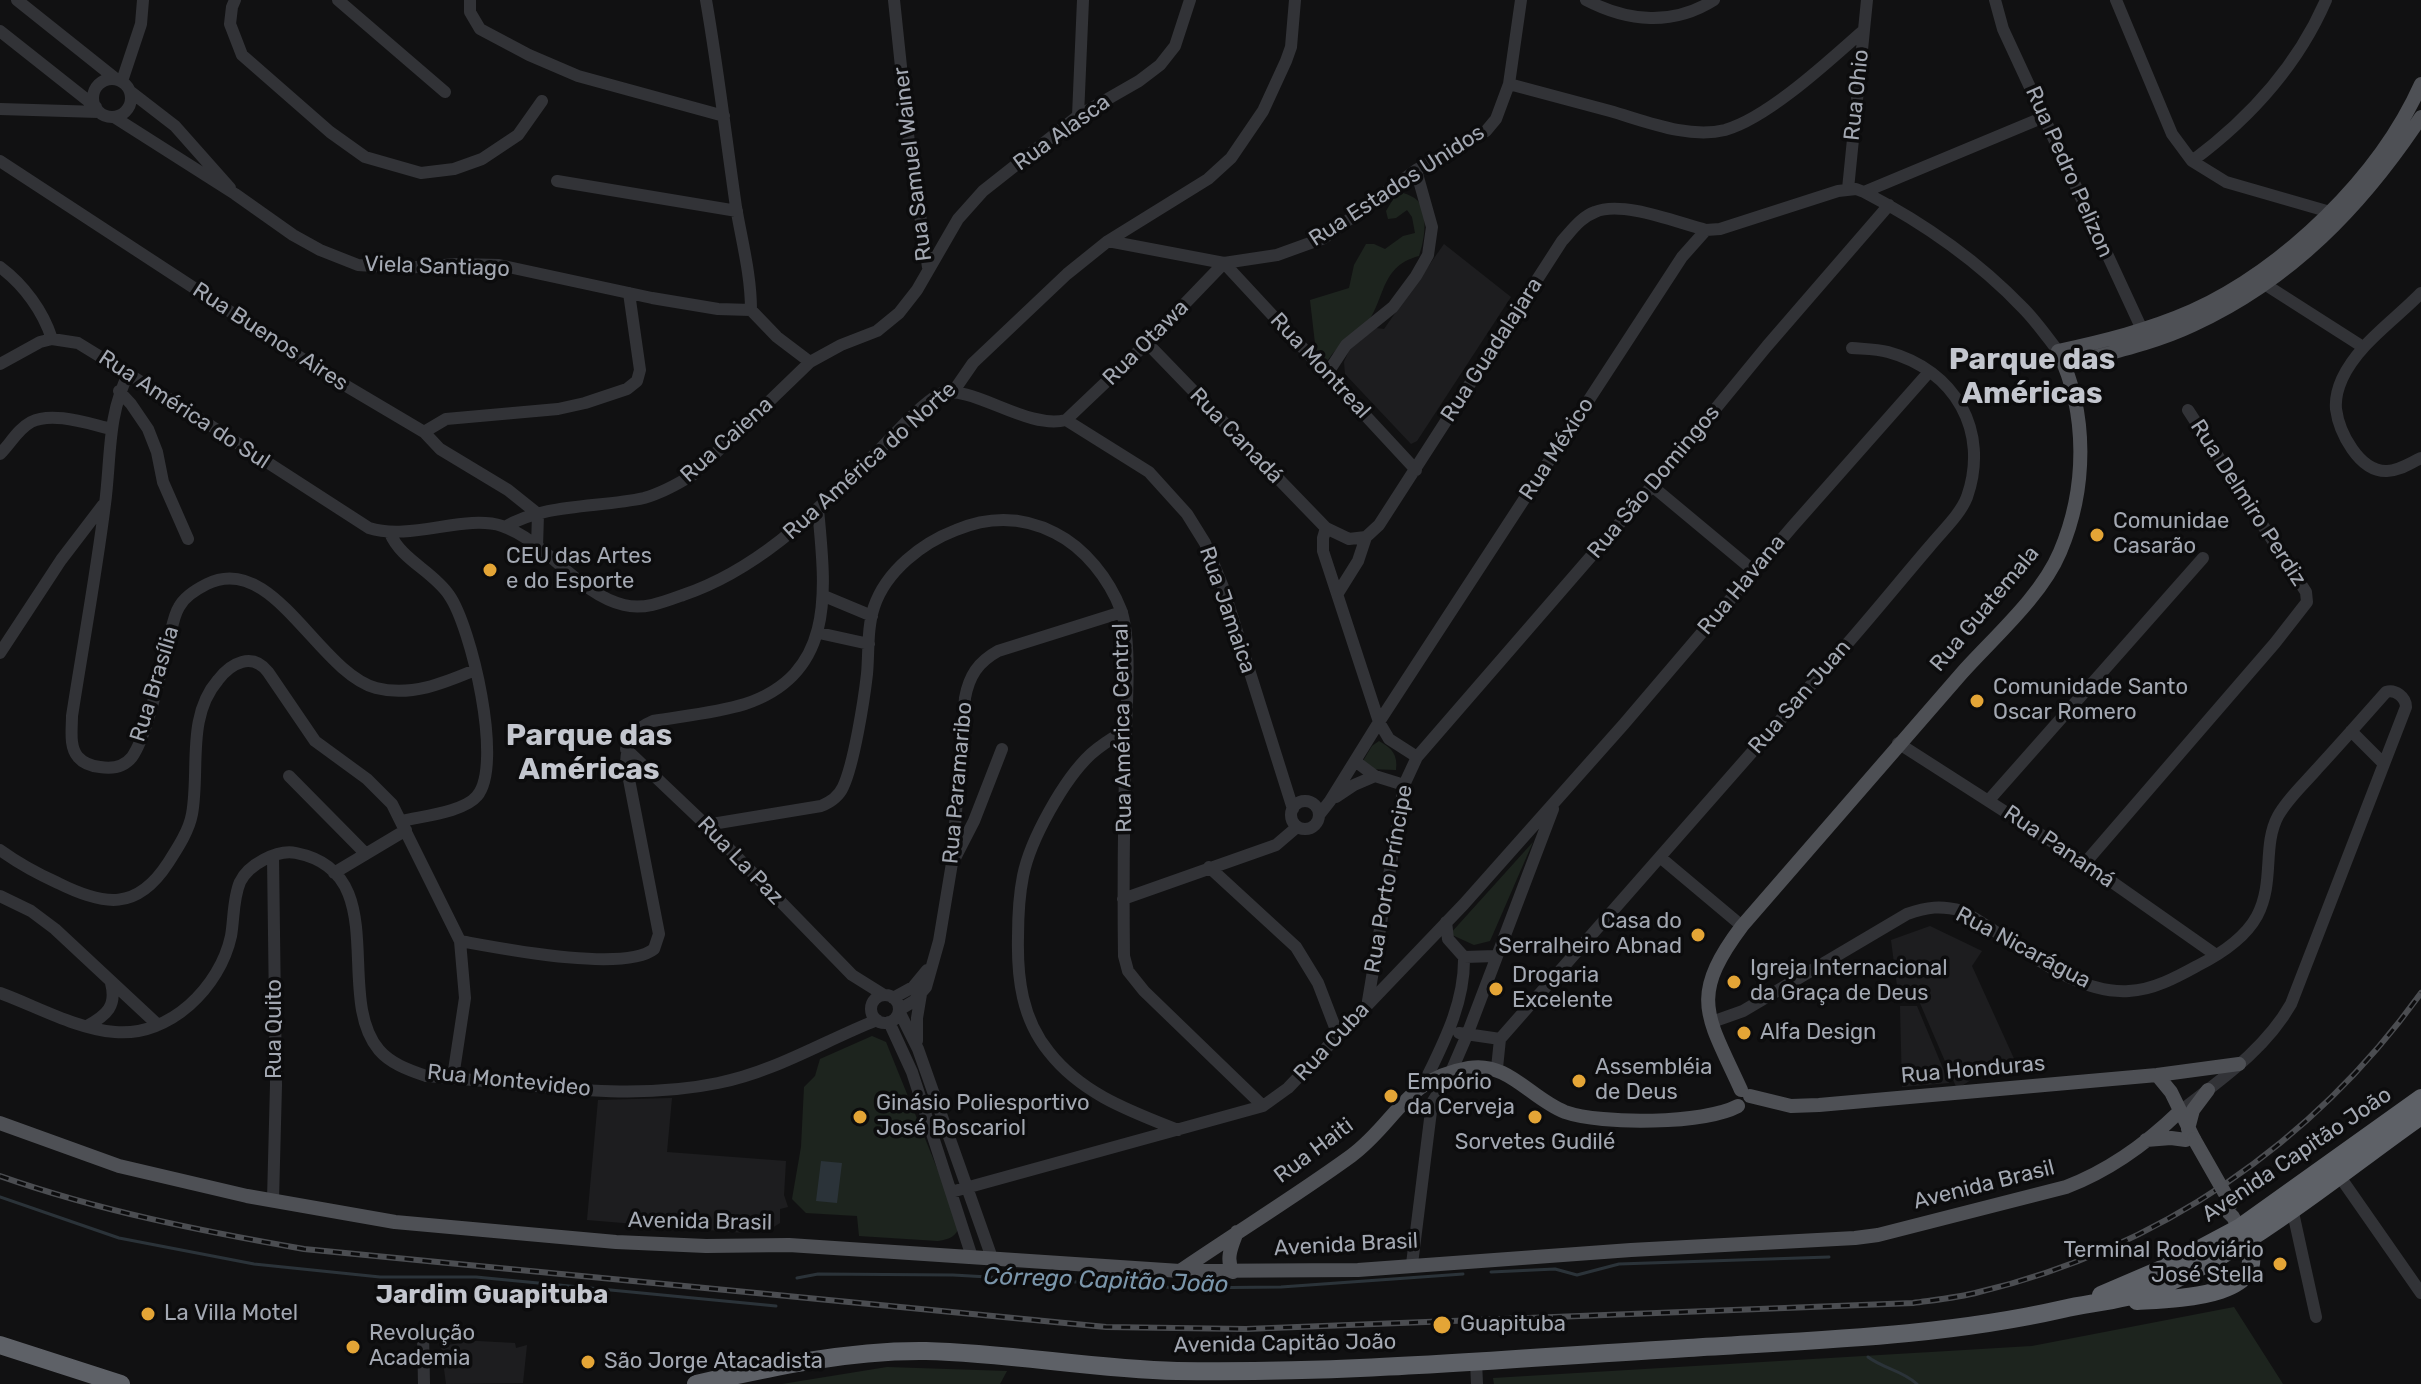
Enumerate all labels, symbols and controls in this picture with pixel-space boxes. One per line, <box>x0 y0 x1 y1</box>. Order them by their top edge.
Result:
street label: Rua Ohio <box>1839 48 1875 142</box>
street label: Rua Samuel Wainer <box>888 65 938 263</box>
street label: Rua Pedro Pelizon <box>2019 82 2119 262</box>
street label: Rua Alasca <box>1009 89 1115 177</box>
street label: Rua Estados Unidos <box>1304 119 1490 253</box>
street label: Viela Santiago <box>364 251 510 283</box>
street label: Rua Guadalajara <box>1436 273 1548 427</box>
street label: Rua Buenos Aires <box>187 277 353 397</box>
street label: Rua Otawa <box>1098 295 1194 391</box>
street label: Rua Montreal <box>1264 308 1376 424</box>
district label: Parque das Américas <box>1949 342 2115 412</box>
street label: Rua América do Sul <box>94 345 274 475</box>
street label: Rua América do Norte <box>778 376 962 546</box>
street label: Rua Canadá <box>1184 383 1288 489</box>
street label: Rua Caiena <box>675 392 779 488</box>
street label: Rua México <box>1514 393 1600 505</box>
street label: Rua São Domingos <box>1582 400 1726 564</box>
street label: Rua Delmiro Perdiz <box>2184 415 2312 591</box>
place label: Comunidae Casarão <box>2113 509 2229 560</box>
marker: Comunidae Casarão <box>2088 526 2106 544</box>
street label: Rua Havana <box>1693 530 1791 640</box>
street label: Rua Guatemala <box>1925 541 2045 677</box>
street label: Rua Jamaica <box>1193 543 1261 677</box>
place label: CEU das Artes e do Esporte <box>506 544 652 596</box>
marker: CEU das Artes e do Esporte <box>481 561 499 579</box>
street label: Rua Brasília <box>125 623 185 745</box>
street label: Rua América Central <box>1108 623 1138 833</box>
street label: Rua San Juan <box>1743 635 1857 759</box>
place label: Comunidade Santo Oscar Romero <box>1993 675 2188 726</box>
marker: Comunidade Santo Oscar Romero <box>1968 692 1986 710</box>
street label: Rua Paramaribo <box>938 701 978 865</box>
district label: Parque das Américas <box>506 718 672 788</box>
street label: Rua Porto Príncipe <box>1359 783 1419 975</box>
street label: Rua Panamá <box>1998 800 2120 894</box>
street label: Rua La Paz <box>691 811 789 911</box>
street label: Rua Nicarágua <box>1951 901 2095 995</box>
place label: Casa do Serralheiro Abnad <box>1498 909 1682 960</box>
marker: Casa do Serralheiro Abnad <box>1689 926 1707 944</box>
place label: Igreja Internacional da Graça de Deus <box>1750 956 1948 1008</box>
place label: Drogaria Excelente <box>1512 963 1613 1014</box>
marker: Igreja Internacional da Graça de Deus <box>1725 973 1743 991</box>
street label: Rua Quito <box>262 979 288 1079</box>
marker: Drogaria Excelente <box>1487 980 1505 998</box>
street label: Rua Cuba <box>1289 997 1375 1087</box>
place label: Alfa Design <box>1760 1020 1876 1046</box>
marker: Alfa Design <box>1735 1024 1753 1042</box>
street label: Rua Honduras <box>1900 1051 2046 1089</box>
place label: Assembléia de Deus <box>1595 1055 1712 1106</box>
street label: Rua Montevideo <box>426 1059 592 1103</box>
place label: Empório da Cerveja <box>1407 1070 1515 1122</box>
marker: Assembléia de Deus <box>1570 1072 1588 1090</box>
street label: Avenida Capitão João <box>2197 1082 2397 1228</box>
marker: Empório da Cerveja <box>1382 1087 1400 1105</box>
place label: Ginásio Poliesportivo José Boscariol <box>876 1091 1090 1142</box>
marker: Ginásio Poliesportivo José Boscariol <box>851 1108 869 1126</box>
marker: Sorvetes Gudilé <box>1526 1108 1544 1126</box>
street label: Rua Haiti <box>1269 1113 1359 1189</box>
place label: Sorvetes Gudilé <box>1455 1130 1615 1156</box>
street label: Avenida Brasil <box>1911 1155 2057 1215</box>
street label: Avenida Brasil <box>628 1208 772 1236</box>
street label: Avenida Brasil <box>1273 1228 1419 1262</box>
place label: Terminal Rodoviário José Stella <box>2063 1238 2264 1290</box>
marker: Terminal Rodoviário José Stella <box>2271 1255 2289 1273</box>
water label: Córrego Capitão João <box>983 1262 1229 1300</box>
district label: Jardim Guapituba <box>376 1279 608 1311</box>
place label: La Villa Motel <box>164 1301 298 1327</box>
marker: La Villa Motel <box>139 1305 157 1323</box>
place label: Guapituba <box>1460 1312 1566 1338</box>
marker: Guapituba <box>1431 1314 1453 1336</box>
place label: Revolução Academia <box>369 1321 475 1372</box>
street label: Avenida Capitão João <box>1173 1329 1397 1359</box>
marker: Revolução Academia <box>344 1338 362 1356</box>
place label: São Jorge Atacadista <box>604 1349 823 1375</box>
marker: São Jorge Atacadista <box>579 1353 597 1371</box>

